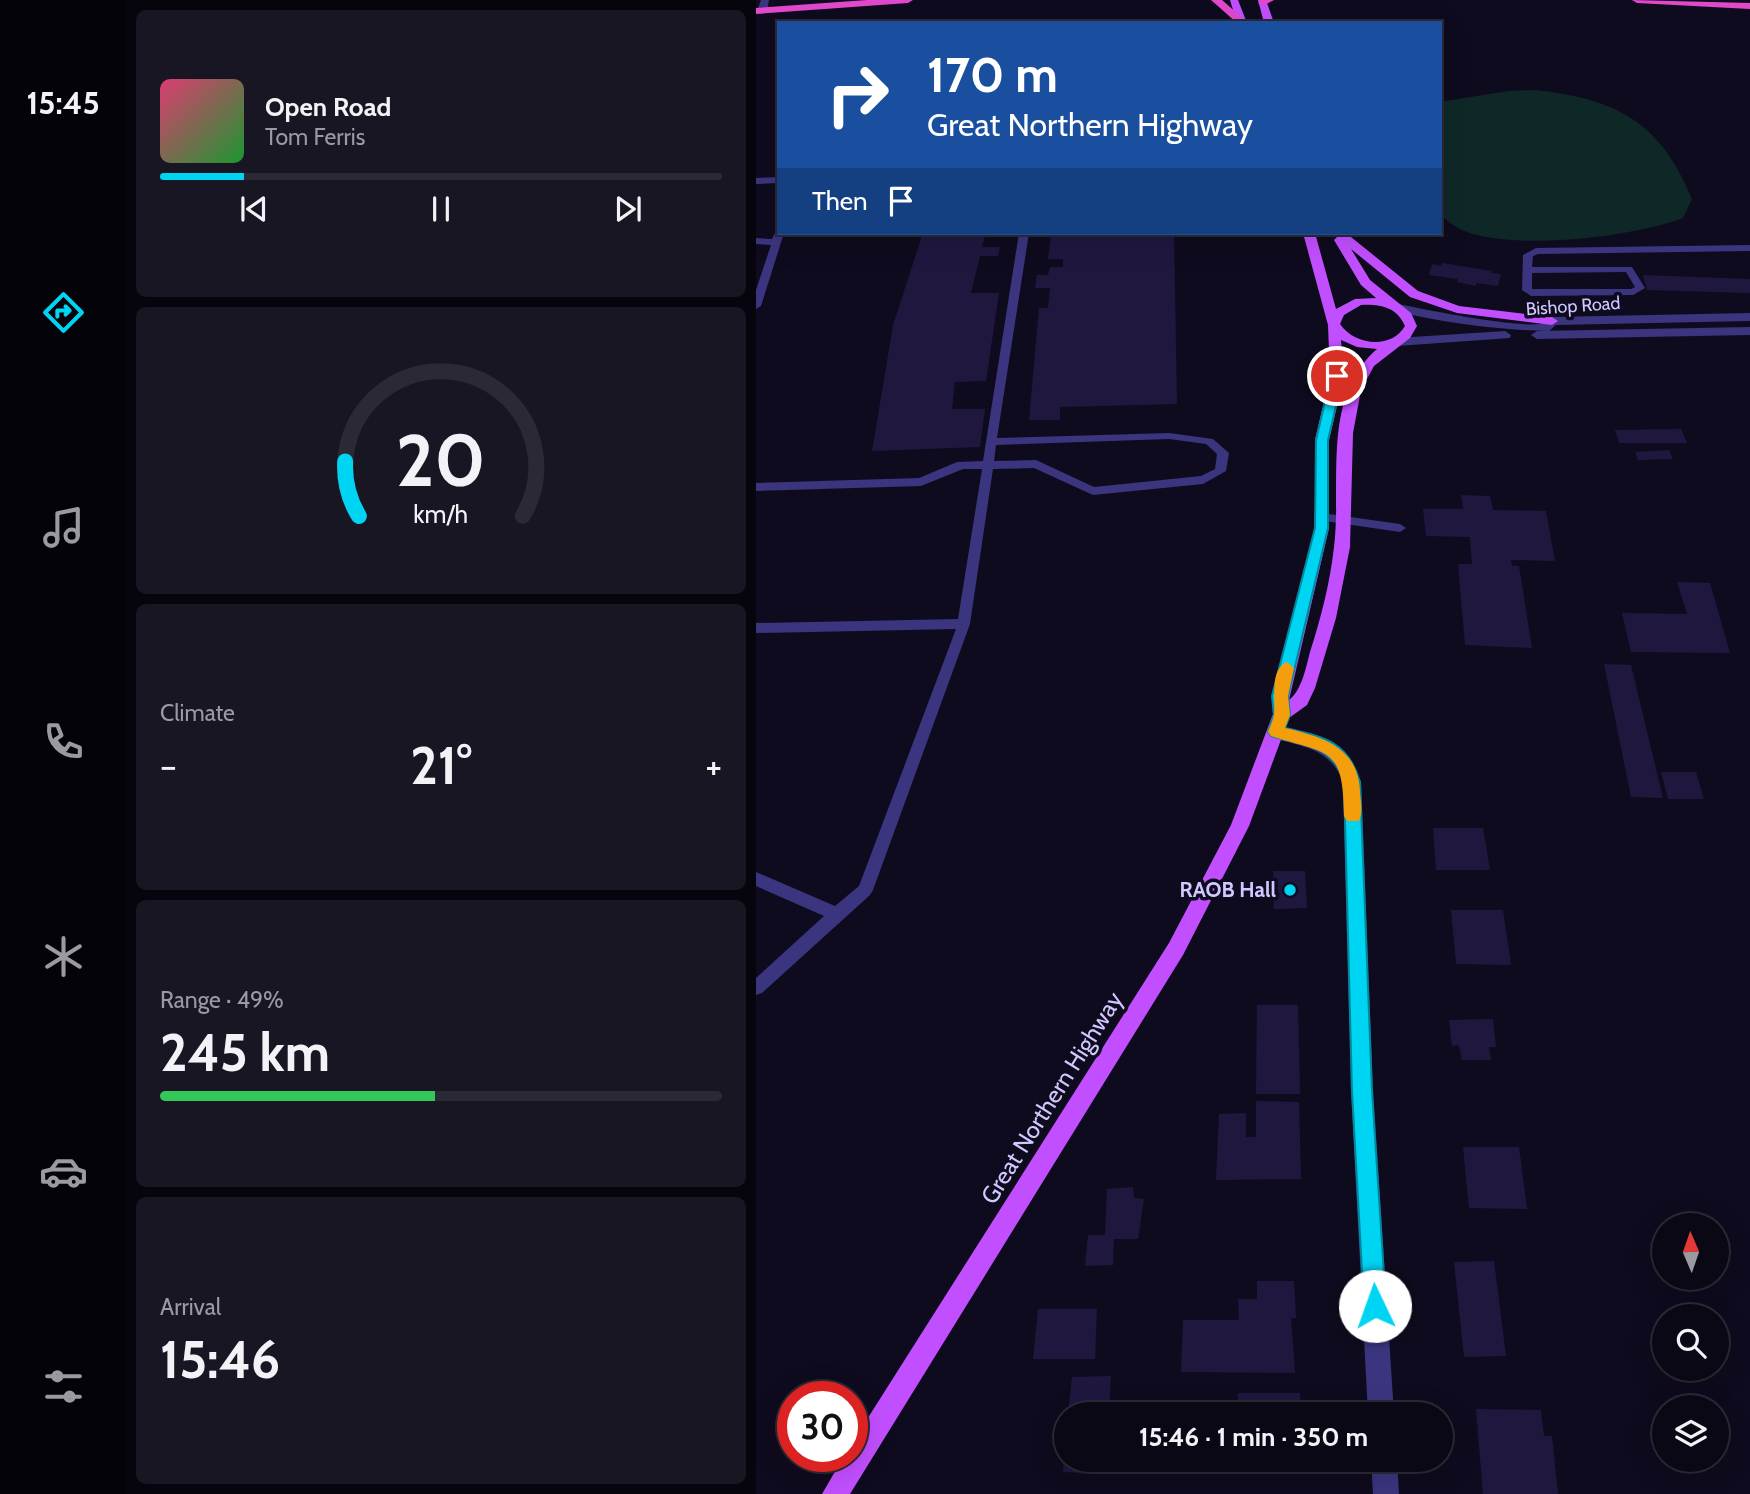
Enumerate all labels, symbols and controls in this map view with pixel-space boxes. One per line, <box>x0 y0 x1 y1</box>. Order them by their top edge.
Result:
text: 170 m <box>927 45 1058 104</box>
icon: right <box>812 49 903 140</box>
text: 15:45 <box>26 83 100 122</box>
text: Open Road <box>265 91 391 123</box>
text: Great Northern Highway <box>927 105 1253 144</box>
text: Tom Ferris <box>265 123 365 151</box>
icon: arrive <box>882 182 920 220</box>
text: Then <box>812 185 868 217</box>
icon: previous <box>235 190 273 228</box>
icon: pause <box>422 190 460 228</box>
icon: next <box>609 190 647 228</box>
icon: directions <box>39 288 88 337</box>
street label: Bishop Road <box>1525 292 1621 320</box>
pin <box>1307 346 1367 406</box>
icon: arrive <box>1318 357 1356 395</box>
text: 20 <box>396 417 486 505</box>
text: km/h <box>414 499 468 529</box>
icon: music <box>39 503 88 552</box>
text: Climate <box>160 699 235 727</box>
icon: phone <box>39 717 88 766</box>
text: 21° <box>410 734 472 797</box>
text: − <box>160 742 177 789</box>
text: + <box>705 742 722 789</box>
place label: RAOB Hall <box>1180 877 1276 902</box>
marker: RAOB Hall <box>1282 882 1298 898</box>
icon: climate <box>39 932 88 981</box>
text: Range · 49% <box>160 986 284 1014</box>
street label: Great Northern Highway <box>974 986 1129 1209</box>
text: 245 km <box>160 1021 330 1084</box>
icon: car <box>39 1147 88 1196</box>
north arrow <box>1652 1213 1729 1290</box>
map controls <box>1652 1213 1729 1472</box>
position arrow <box>1338 1269 1412 1343</box>
text: Arrival <box>160 1293 221 1321</box>
button: search <box>1652 1304 1729 1381</box>
text: 15:46 <box>160 1328 280 1391</box>
icon: filters <box>39 1362 88 1411</box>
speed limit sign: 30 <box>777 1381 868 1472</box>
button: layers <box>1652 1395 1729 1472</box>
text: 15:46 · 1 min · 350 m <box>1139 1421 1368 1453</box>

